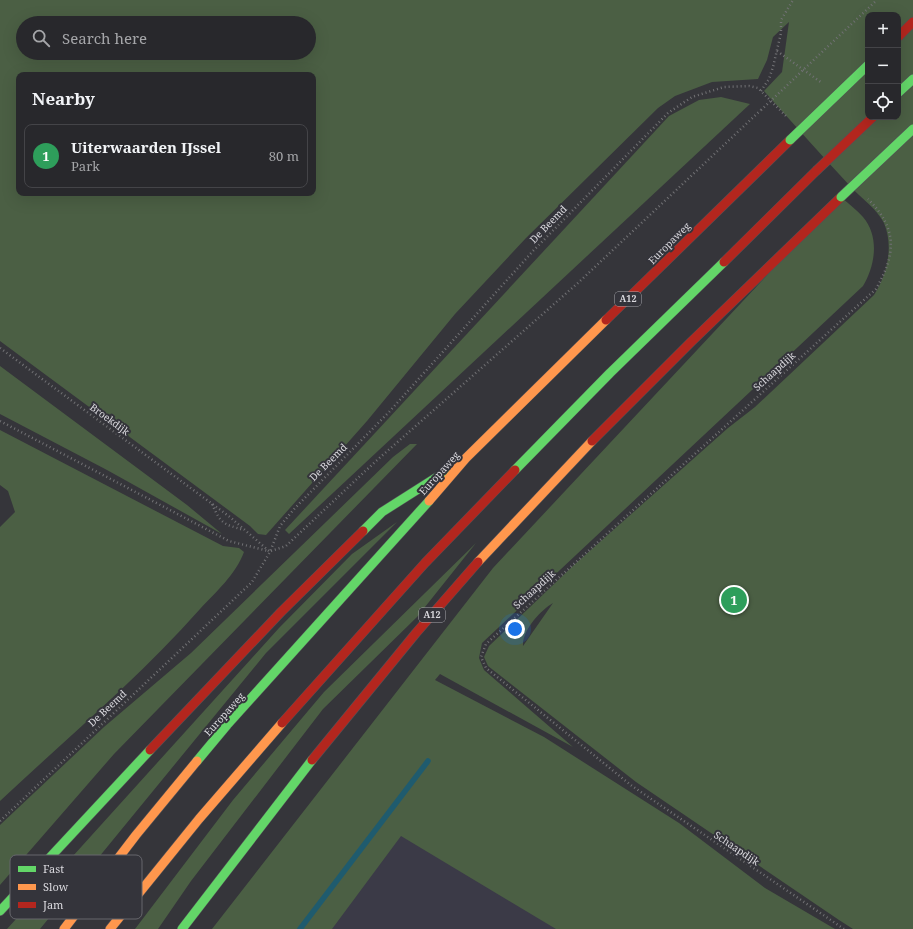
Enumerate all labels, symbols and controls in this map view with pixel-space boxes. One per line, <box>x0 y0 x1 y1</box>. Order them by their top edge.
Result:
map controls <box>865 12 901 120</box>
button: + <box>865 12 901 48</box>
search box <box>16 16 316 60</box>
icon: search <box>30 27 52 49</box>
text: Search here <box>62 28 147 48</box>
button: − <box>865 48 901 84</box>
button: locate <box>865 84 901 120</box>
text: Nearby <box>32 87 95 110</box>
text: Uiterwaarden IJssel <box>71 137 221 157</box>
text: 1 <box>42 147 50 165</box>
text: 80 m <box>269 147 299 165</box>
text: Park <box>71 157 100 175</box>
street label: De Beemd <box>526 202 570 246</box>
street label: Europaweg <box>645 218 694 267</box>
road number: A12 <box>615 292 641 306</box>
street label: Schaapdijk <box>750 348 798 394</box>
street label: Broekdijk <box>87 400 133 438</box>
street label: De Beemd <box>306 440 350 484</box>
street label: Europaweg <box>416 448 463 498</box>
street label: Schaapdijk <box>510 566 558 612</box>
pin: 1 <box>721 585 747 615</box>
road number: A12 <box>419 608 445 622</box>
your location <box>505 619 525 639</box>
street label: De Beemd <box>85 686 129 730</box>
street label: Europaweg <box>201 689 248 739</box>
street label: Schaapdijk <box>711 828 763 869</box>
legend <box>10 855 142 919</box>
text: Fast <box>43 861 64 876</box>
text: Slow <box>43 879 69 894</box>
text: Jam <box>42 897 64 912</box>

